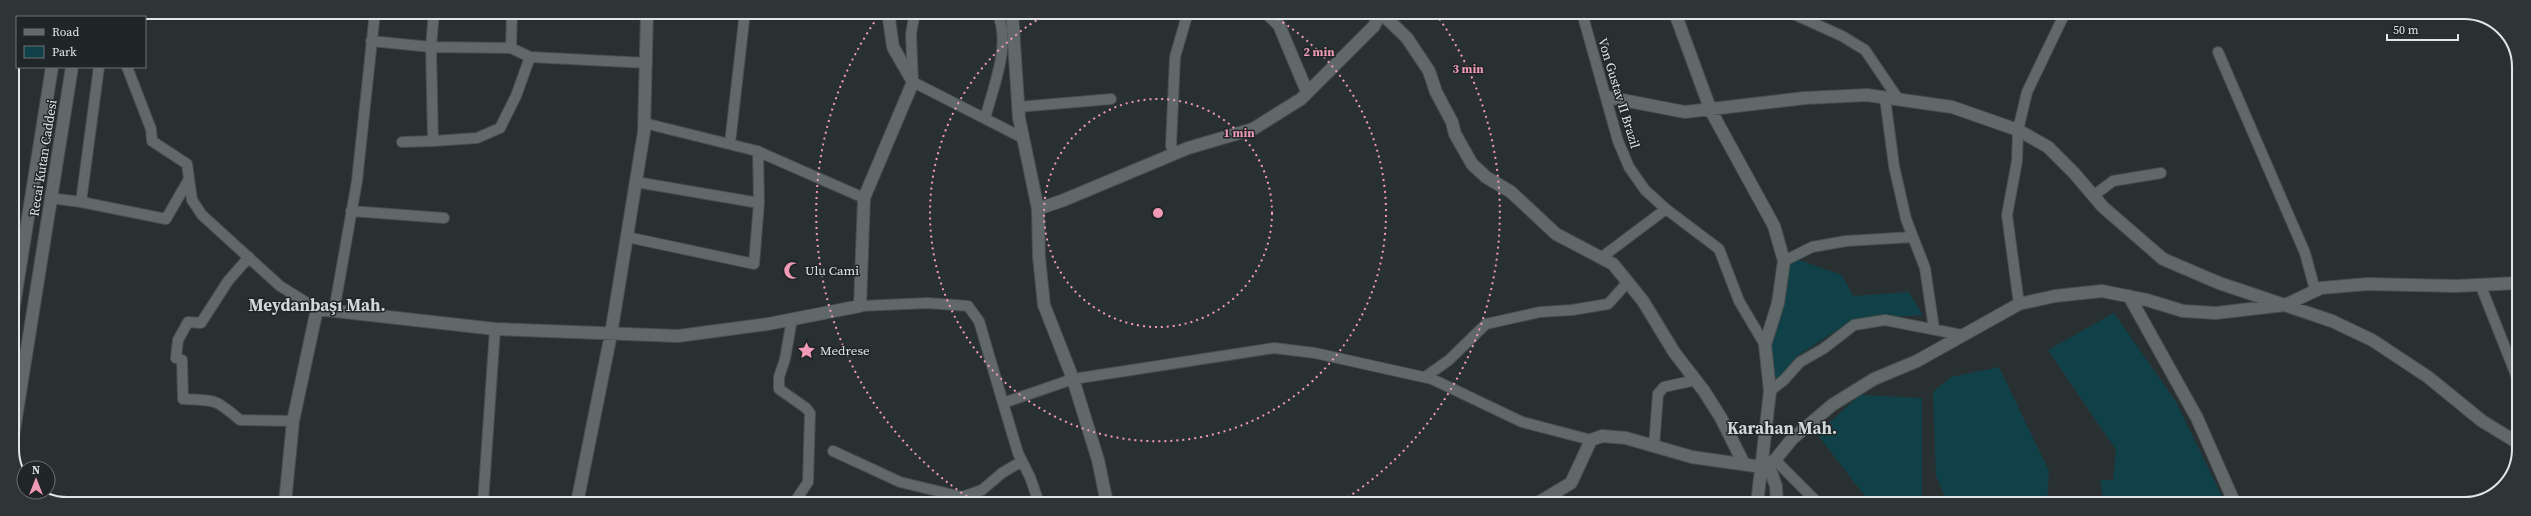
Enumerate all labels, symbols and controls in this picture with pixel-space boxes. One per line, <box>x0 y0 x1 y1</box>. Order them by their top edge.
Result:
legend <box>16 16 146 68</box>
scale bar <box>2387 16 2458 42</box>
text: 50 m <box>2393 22 2419 38</box>
text: Road <box>52 24 79 40</box>
street label: Von Gustav II Brazil <box>1594 36 1644 150</box>
text: Park <box>52 44 77 60</box>
text: 2 min <box>1303 44 1335 60</box>
text: 3 min <box>1452 61 1484 77</box>
street label: Recai Kutan Caddesi <box>25 98 61 218</box>
text: 1 min <box>1223 125 1255 141</box>
centre of rings <box>1151 206 1165 220</box>
mosque icon: Ulu Cami <box>782 260 802 280</box>
place label: Ulu Cami <box>805 262 859 279</box>
district label: Meydanbaşı Mah. <box>248 293 386 317</box>
place icon: Medrese <box>797 340 817 360</box>
place label: Medrese <box>820 342 870 359</box>
district label: Karahan Mah. <box>1727 416 1837 440</box>
north arrow <box>16 460 56 500</box>
text: N <box>32 463 40 478</box>

